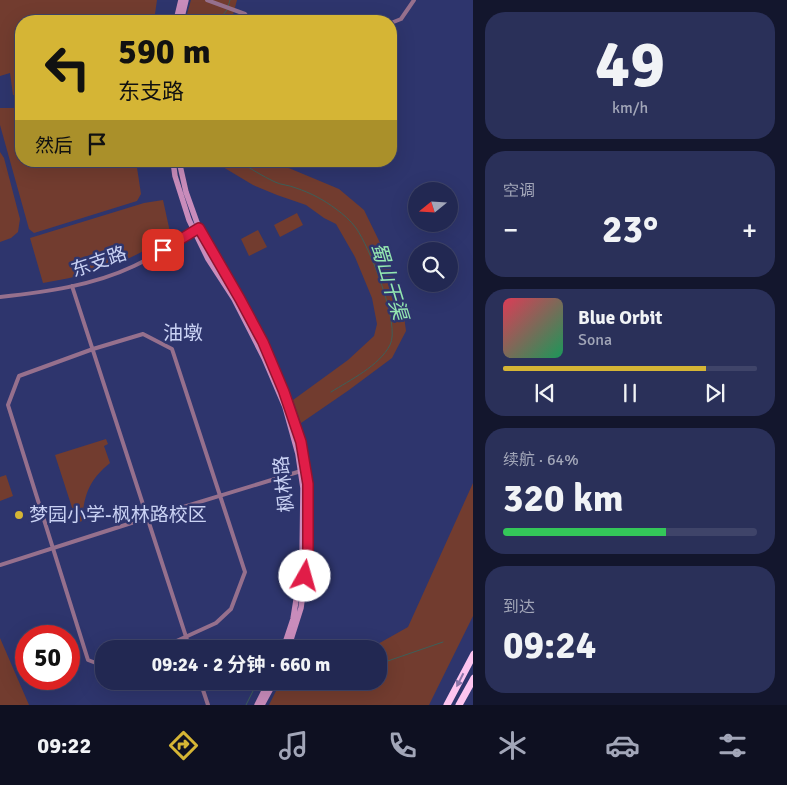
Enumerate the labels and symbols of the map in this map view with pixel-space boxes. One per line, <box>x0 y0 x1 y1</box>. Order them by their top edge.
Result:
north arrow <box>408 182 458 232</box>
pin <box>142 229 184 271</box>
water label: 蜀山干渠 <box>365 239 414 326</box>
street label: 东支路 <box>68 241 130 283</box>
district label: 油墩 <box>163 321 203 346</box>
street label: 枫林路 <box>269 454 299 514</box>
place label: 梦园小学-枫林路校区 <box>29 503 207 527</box>
marker: 梦园小学-枫林路校区 <box>13 509 25 521</box>
position arrow <box>278 549 330 601</box>
speed limit sign: 50 <box>15 625 80 690</box>
one-way arrow <box>456 672 464 687</box>

